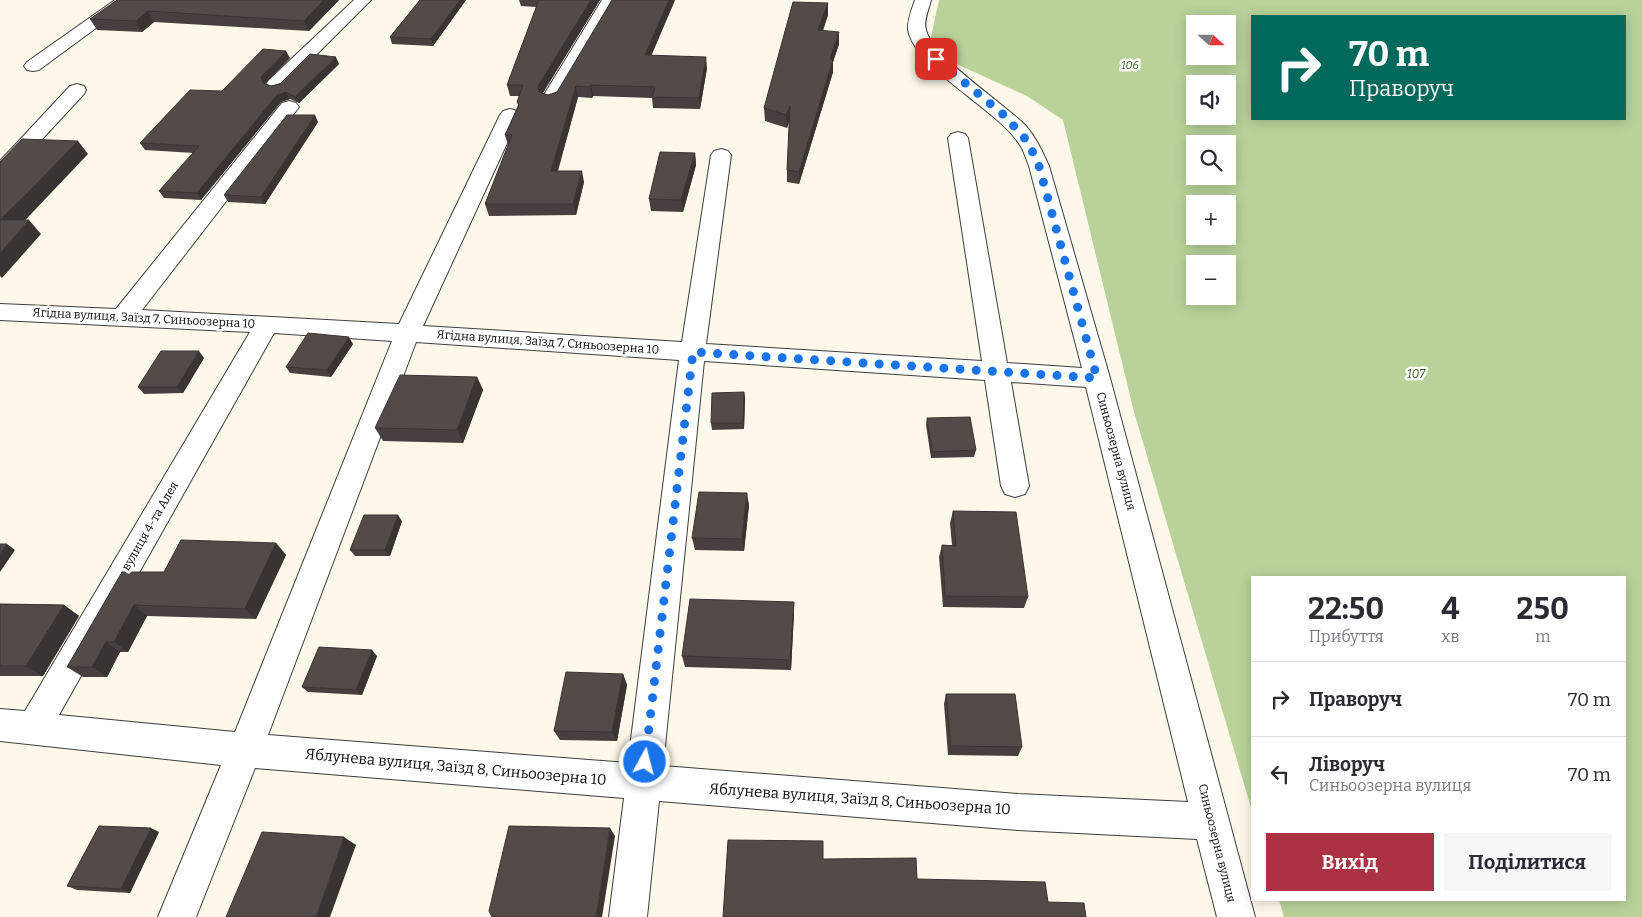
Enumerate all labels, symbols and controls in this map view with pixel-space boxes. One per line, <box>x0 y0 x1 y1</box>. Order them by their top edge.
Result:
north arrow <box>1186 15 1236 65</box>
map controls <box>1186 15 1236 305</box>
text: 70 m <box>1349 33 1429 75</box>
icon: right <box>1266 35 1331 100</box>
pin <box>915 38 957 80</box>
icon: arrive <box>922 45 950 73</box>
park label: 106 <box>1121 59 1139 72</box>
button: sound <box>1186 75 1236 125</box>
text: Праворуч <box>1349 75 1454 102</box>
button: search <box>1186 135 1236 185</box>
button: + <box>1186 195 1236 245</box>
button: − <box>1186 255 1236 305</box>
street label: Ягідна вулиця, Заїзд 7, Синьоозерна 10 <box>32 305 256 331</box>
street label: Ягідна вулиця, Заїзд 7, Синьоозерна 10 <box>436 327 660 357</box>
park label: 107 <box>1407 367 1426 381</box>
street label: Синьоозерна вулиця <box>1093 390 1139 512</box>
street label: вулиця 4-та Алея <box>119 479 181 573</box>
text: 22:50 <box>1308 591 1384 627</box>
text: 4 <box>1441 591 1460 627</box>
text: 250 <box>1517 591 1569 627</box>
text: Прибуття <box>1309 627 1384 646</box>
text: хв <box>1442 627 1459 646</box>
text: m <box>1535 627 1550 646</box>
icon: right <box>1266 685 1294 713</box>
text: Праворуч <box>1309 688 1402 711</box>
text: 70 m <box>1568 688 1611 711</box>
position arrow <box>618 735 670 787</box>
street label: Яблунева вулиця, Заїзд 8, Синьоозерна 10 <box>305 745 607 789</box>
text: Ліворуч <box>1309 753 1385 776</box>
icon: left <box>1266 760 1294 788</box>
text: 70 m <box>1568 763 1611 786</box>
text: Синьоозерна вулиця <box>1309 776 1471 795</box>
street label: Яблунева вулиця, Заїзд 8, Синьоозерна 10 <box>709 779 1011 819</box>
street label: Синьоозерна вулиця <box>1195 782 1239 904</box>
button: Вихід <box>1266 833 1434 891</box>
button: Поділитися <box>1444 833 1611 891</box>

